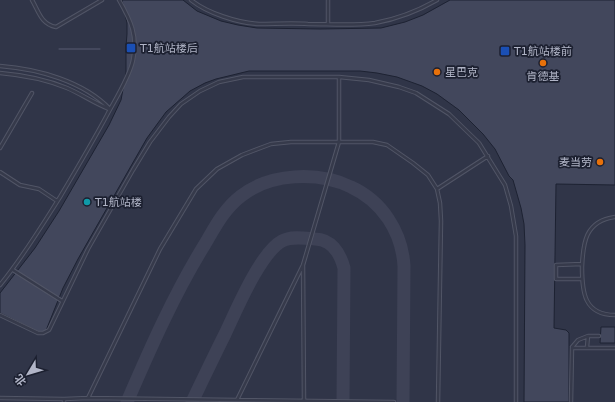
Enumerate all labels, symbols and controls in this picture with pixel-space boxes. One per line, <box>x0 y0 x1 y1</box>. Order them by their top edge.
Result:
marker: T1航站楼后 <box>125 42 137 54</box>
place label: T1航站楼后 <box>139 42 198 55</box>
marker: T1航站楼前 <box>499 45 511 57</box>
place label: T1航站楼前 <box>513 45 572 58</box>
marker: 肯德基 <box>538 58 548 68</box>
place label: 星巴克 <box>445 66 478 79</box>
marker: 星巴克 <box>432 67 442 77</box>
place label: 肯德基 <box>527 70 560 83</box>
place label: 麦当劳 <box>559 156 592 169</box>
marker: 麦当劳 <box>595 157 605 167</box>
place label: T1航站楼 <box>94 196 142 209</box>
marker: T1航站楼 <box>82 197 92 207</box>
north arrow <box>8 354 48 394</box>
text: 北 <box>12 372 29 388</box>

